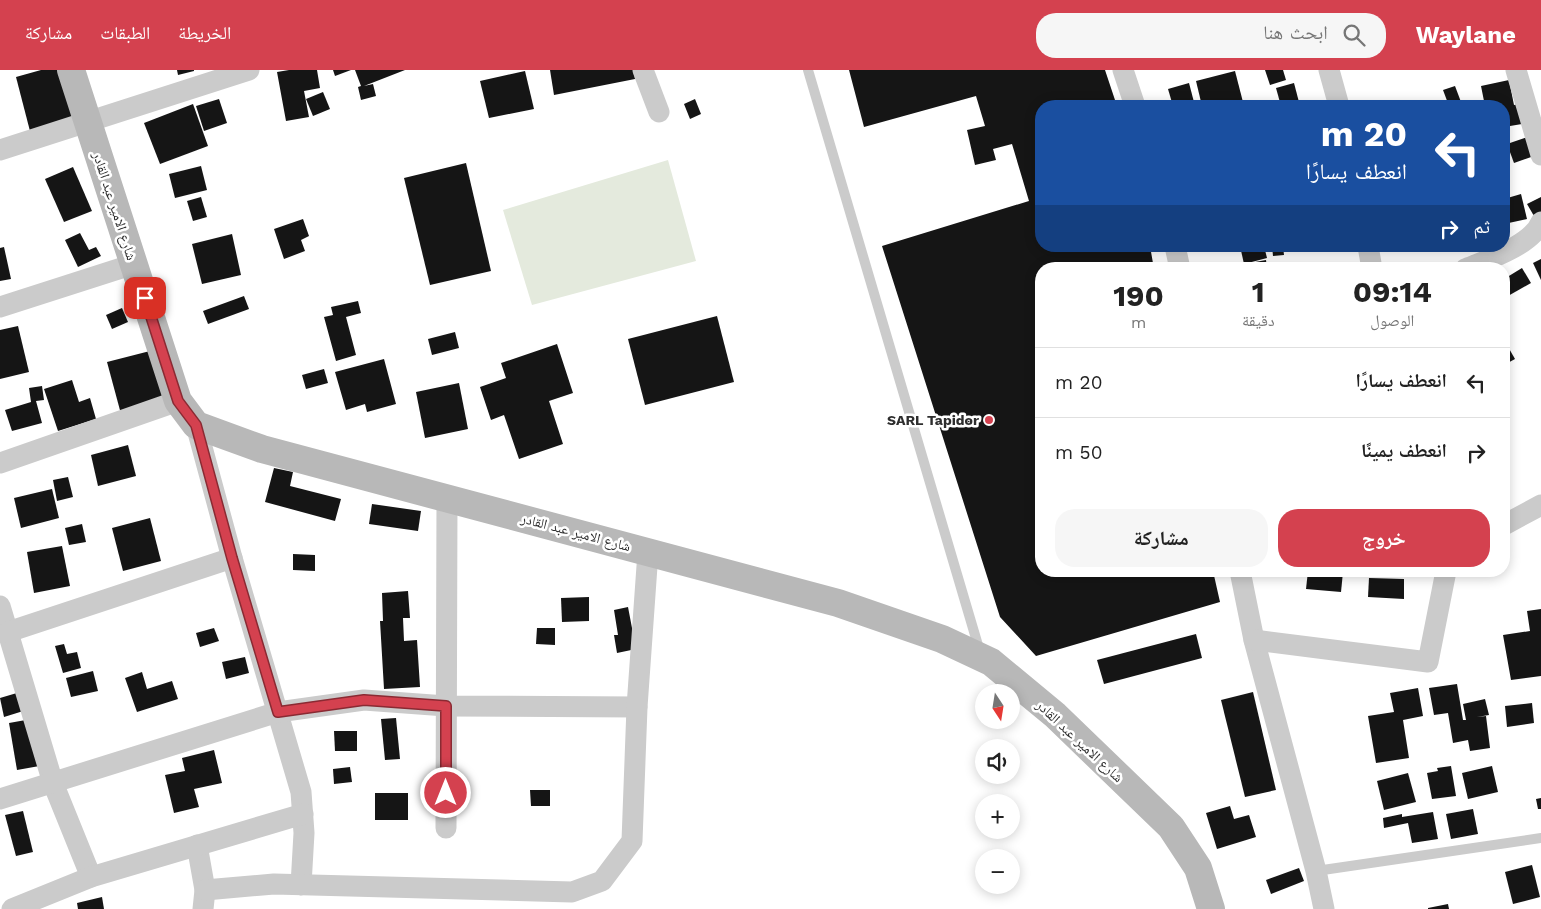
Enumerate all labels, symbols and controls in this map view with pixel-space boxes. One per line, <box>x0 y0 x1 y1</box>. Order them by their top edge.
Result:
search box <box>1036 13 1386 58</box>
text: ابحث هنا <box>1263 21 1328 44</box>
icon: search <box>1340 21 1368 49</box>
text: Waylane <box>1416 21 1516 49</box>
text: مشاركة <box>25 22 72 43</box>
text: الطبقات <box>100 22 150 43</box>
text: الخريطة <box>178 22 231 43</box>
text: 20 m <box>1321 113 1407 155</box>
icon: left <box>1425 120 1490 185</box>
street label: شارع الامير عبد القادر <box>88 149 140 263</box>
text: انعطف يسارًا <box>1306 159 1407 184</box>
icon: right <box>1435 215 1463 243</box>
text: ثم <box>1473 215 1490 238</box>
text: 1 <box>1252 274 1265 309</box>
text: 09:14 <box>1353 274 1432 309</box>
pin <box>124 277 166 319</box>
text: 190 <box>1113 278 1164 313</box>
icon: arrive <box>131 284 159 312</box>
text: دقيقة <box>1242 311 1275 330</box>
text: الوصول <box>1370 311 1414 330</box>
text: m <box>1131 313 1146 332</box>
text: انعطف يسارًا <box>1355 369 1447 392</box>
icon: left <box>1462 369 1490 397</box>
text: 20 m <box>1055 371 1103 394</box>
place label: SARL Tapidor <box>887 412 979 428</box>
marker: SARL Tapidor <box>983 414 995 426</box>
text: انعطف يمينًا <box>1361 439 1447 462</box>
icon: right <box>1462 439 1490 467</box>
text: 50 m <box>1055 441 1102 464</box>
street label: شارع الامير عبد القادر <box>518 509 633 556</box>
button: مشاركة <box>1055 509 1268 567</box>
button: خروج <box>1278 509 1490 567</box>
north arrow <box>975 684 1020 729</box>
map controls <box>975 684 1020 894</box>
street label: شارع الامير عبد القادر <box>1031 696 1127 787</box>
button: sound <box>975 739 1020 784</box>
position arrow <box>419 766 471 818</box>
button: + <box>975 794 1020 839</box>
button: − <box>975 849 1020 894</box>

